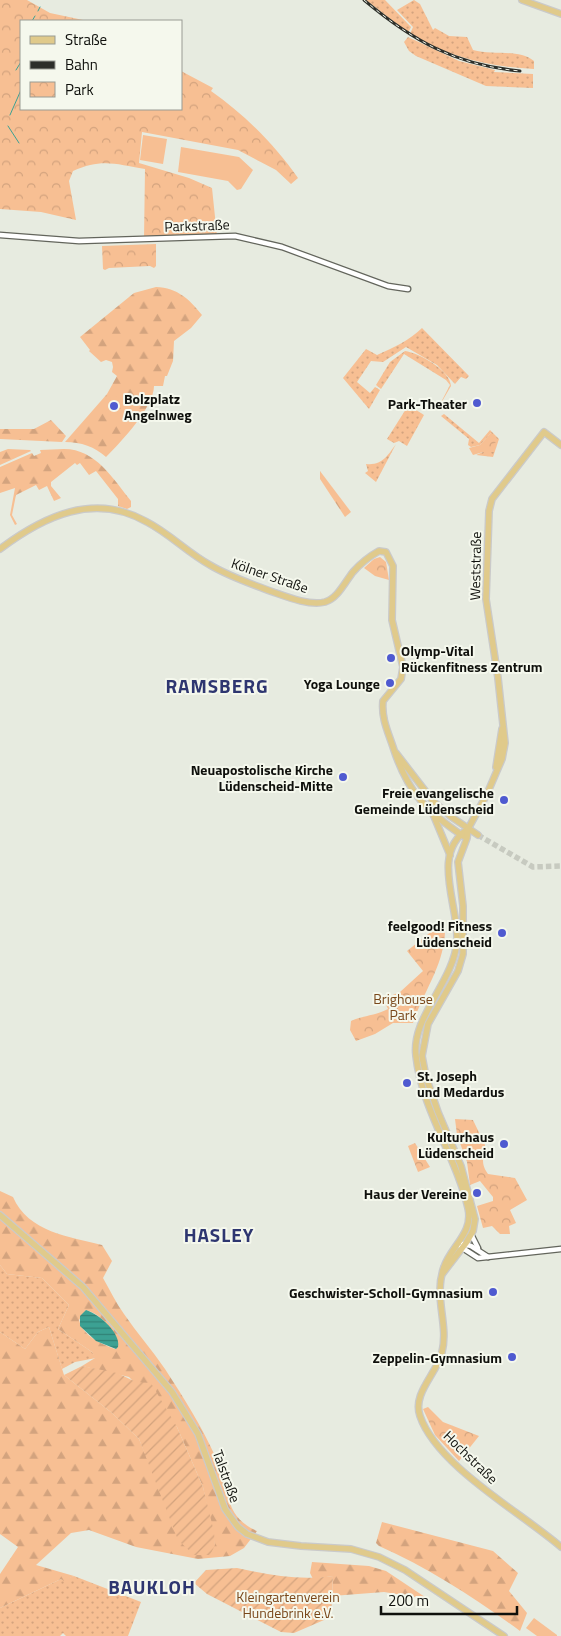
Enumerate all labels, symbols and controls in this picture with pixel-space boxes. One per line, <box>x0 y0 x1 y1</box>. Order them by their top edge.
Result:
legend <box>20 20 182 110</box>
text: Straße <box>65 28 107 51</box>
text: Bahn <box>65 53 98 76</box>
text: Park <box>65 78 94 101</box>
street label: Parkstraße <box>164 213 230 237</box>
place label: Bolzplatz Angelnweg <box>124 388 192 425</box>
place label: Park-Theater <box>388 393 467 414</box>
marker: Park-Theater <box>471 397 483 409</box>
marker: Bolzplatz Angelnweg <box>108 400 120 412</box>
street label: Weststraße <box>464 531 486 601</box>
street label: Kölner Straße <box>229 552 311 598</box>
place label: Olymp-Vital Rückenfitness Zentrum <box>401 640 543 677</box>
marker: Olymp-Vital Rückenfitness Zentrum <box>385 652 397 664</box>
district label: RAMSBERG <box>165 671 269 700</box>
place label: Yoga Lounge <box>304 673 380 694</box>
marker: Yoga Lounge <box>384 677 396 689</box>
place label: Neuapostolische Kirche Lüdenscheid-Mitte <box>191 759 333 796</box>
marker: Neuapostolische Kirche Lüdenscheid-Mitte <box>337 771 349 783</box>
place label: Freie evangelische Gemeinde Lüdenscheid <box>354 782 494 819</box>
marker: Freie evangelische Gemeinde Lüdenscheid <box>498 794 510 806</box>
place label: feelgood! Fitness Lüdenscheid <box>388 915 492 952</box>
marker: feelgood! Fitness Lüdenscheid <box>496 927 508 939</box>
park label: Brighouse Park <box>373 988 433 1025</box>
place label: St. Joseph und Medardus <box>417 1065 505 1102</box>
marker: St. Joseph und Medardus <box>401 1077 413 1089</box>
place label: Kulturhaus Lüdenscheid <box>418 1126 494 1163</box>
marker: Kulturhaus Lüdenscheid <box>498 1138 510 1150</box>
place label: Haus der Vereine <box>364 1183 467 1204</box>
marker: Haus der Vereine <box>471 1187 483 1199</box>
district label: HASLEY <box>184 1220 254 1249</box>
place label: Geschwister-Scholl-Gymnasium <box>289 1282 483 1303</box>
marker: Geschwister-Scholl-Gymnasium <box>487 1286 499 1298</box>
place label: Zeppelin-Gymnasium <box>372 1347 502 1368</box>
marker: Zeppelin-Gymnasium <box>506 1351 518 1363</box>
street label: Hochstraße <box>439 1426 503 1488</box>
street label: Talstraße <box>208 1447 246 1505</box>
district label: BAUKLOH <box>108 1572 196 1601</box>
scale bar <box>381 1584 517 1616</box>
park label: Kleingartenverein Hundebrink e.V. <box>236 1586 340 1623</box>
text: 200 m <box>388 1589 429 1612</box>

